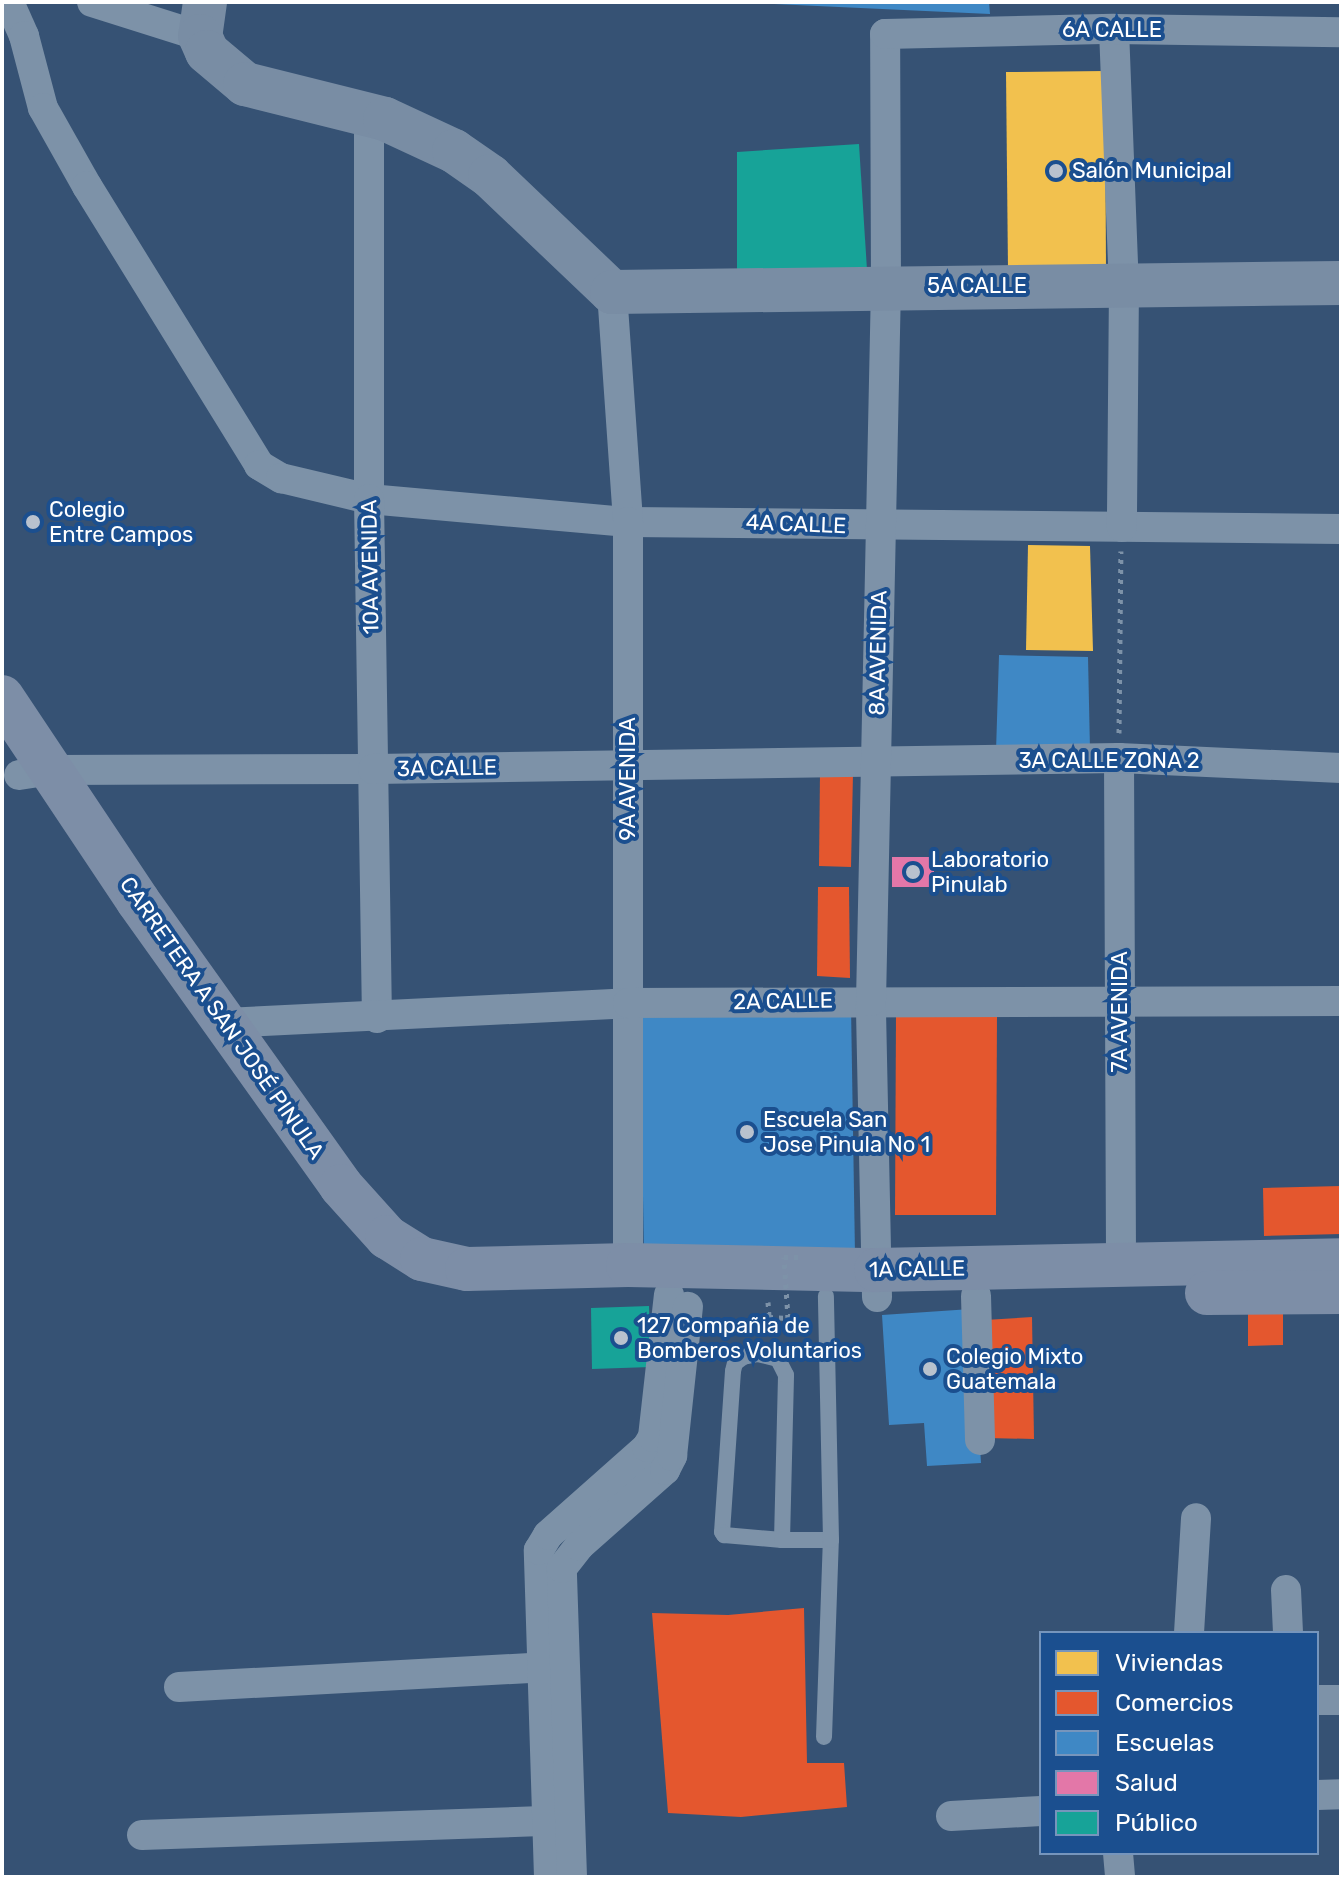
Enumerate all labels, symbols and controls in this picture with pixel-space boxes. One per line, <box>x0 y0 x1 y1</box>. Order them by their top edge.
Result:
street label: 6A CALLE <box>1062 17 1162 43</box>
place label: Salón Municipal <box>1072 158 1232 184</box>
marker: Salón Municipal <box>1047 162 1065 180</box>
street label: 5A CALLE <box>927 273 1027 299</box>
place label: Colegio Entre Campos <box>49 496 193 548</box>
street label: 10A AVENIDA <box>356 499 384 635</box>
street label: 4A CALLE <box>745 509 847 539</box>
marker: Colegio Entre Campos <box>24 513 42 531</box>
street label: 8A AVENIDA <box>864 590 892 716</box>
street label: 9A AVENIDA <box>615 717 641 841</box>
street label: 3A CALLE ZONA 2 <box>1018 748 1200 774</box>
street label: 3A CALLE <box>396 754 498 782</box>
place label: Laboratorio Pinulab <box>931 846 1049 898</box>
marker: Laboratorio Pinulab <box>902 861 924 883</box>
street label: CARRETERA A SAN JOSÉ PINULA <box>114 871 330 1165</box>
street label: 7A AVENIDA <box>1107 951 1133 1073</box>
street label: 2A CALLE <box>733 987 833 1015</box>
place label: Escuela San Jose Pinula No 1 <box>763 1106 930 1158</box>
marker: Escuela San Jose Pinula No 1 <box>738 1123 756 1141</box>
street label: 1A CALLE <box>868 1255 966 1283</box>
place label: 127 Compañia de Bomberos Voluntarios <box>637 1312 863 1364</box>
marker: 127 Compañia de Bomberos Voluntarios <box>612 1329 630 1347</box>
place label: Colegio Mixto Guatemala <box>946 1343 1083 1394</box>
marker: Colegio Mixto Guatemala <box>921 1360 939 1378</box>
legend <box>1039 1631 1319 1855</box>
text: Viviendas <box>1115 1649 1223 1677</box>
text: Comercios <box>1115 1689 1234 1717</box>
text: Escuelas <box>1115 1729 1214 1757</box>
text: Salud <box>1115 1769 1178 1797</box>
text: Público <box>1115 1809 1198 1837</box>

